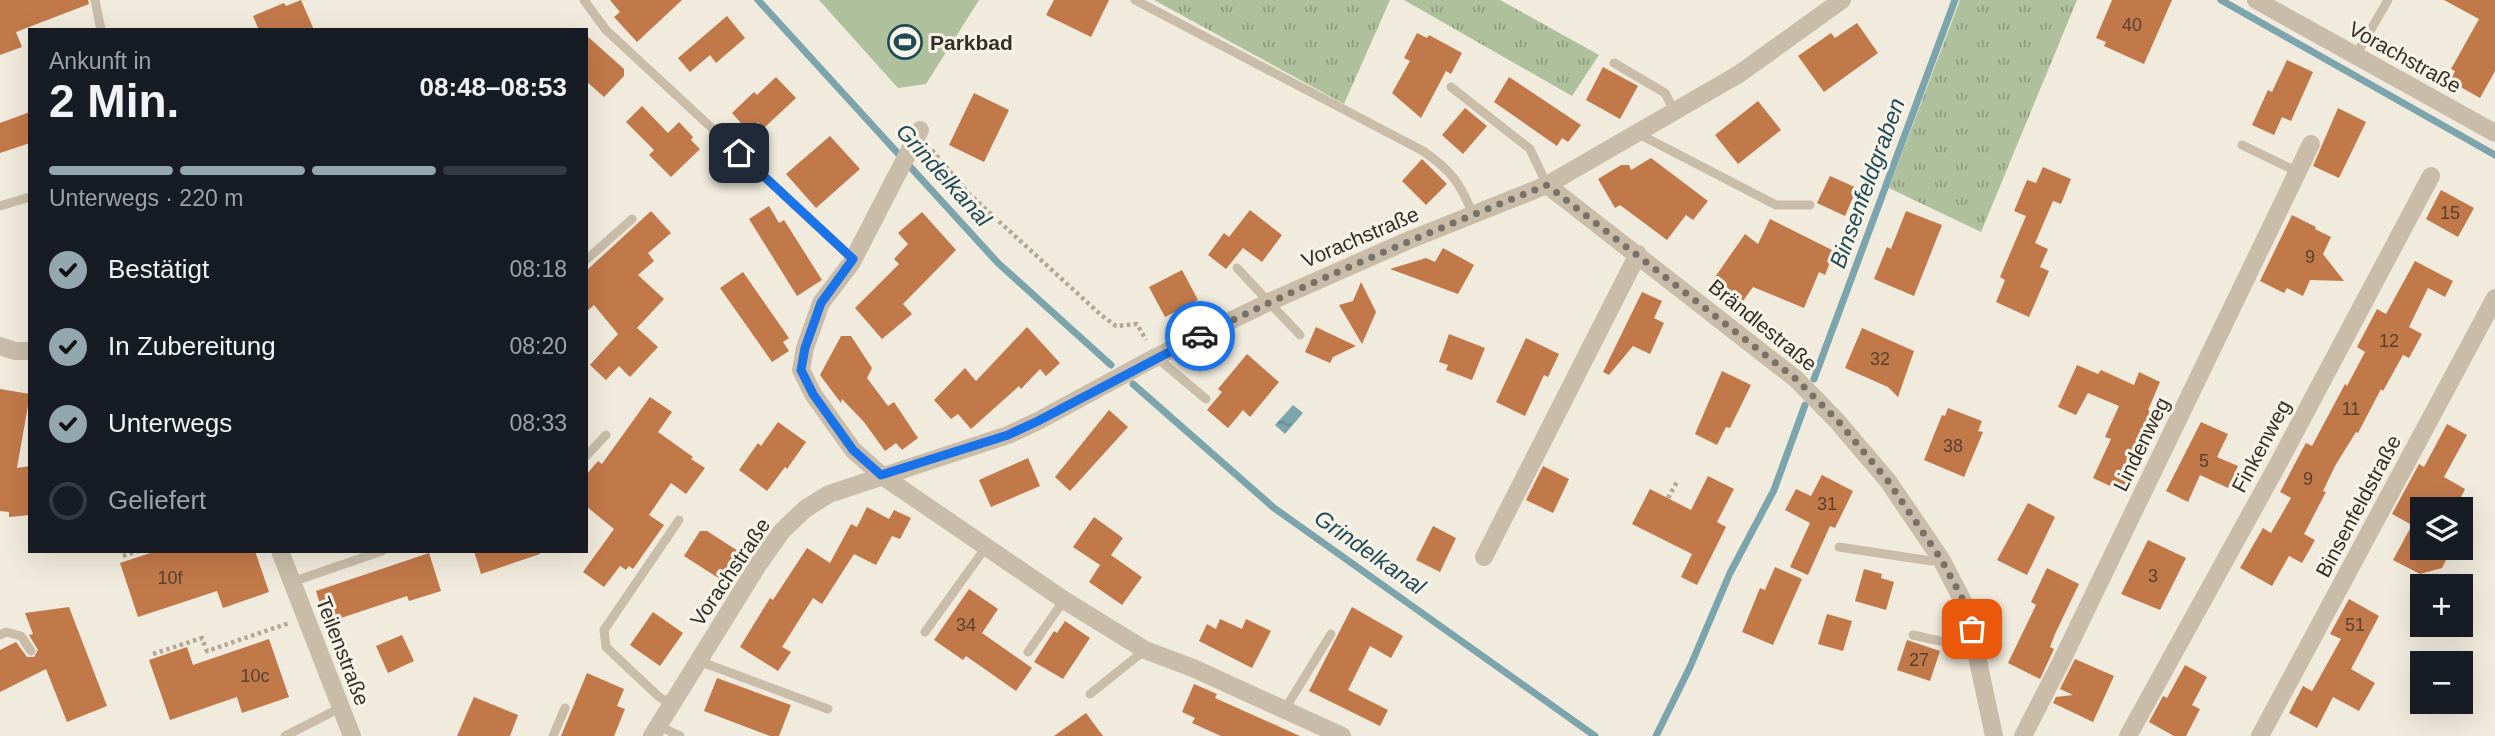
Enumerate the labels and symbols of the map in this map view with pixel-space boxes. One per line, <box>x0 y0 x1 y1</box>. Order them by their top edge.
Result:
house number: 40 <box>2122 15 2142 35</box>
street label: Vorachstraße <box>2345 17 2465 97</box>
sports icon: Parkbad <box>886 23 924 61</box>
place label: Parkbad <box>930 31 1013 54</box>
water label: Binsenfeldgraben <box>1824 94 1910 272</box>
water label: Grindelkanal <box>891 118 997 232</box>
pin <box>709 123 769 183</box>
street label: Vorachstraße <box>1298 202 1422 272</box>
house number: 15 <box>2440 203 2460 223</box>
house number: 9 <box>2305 247 2315 267</box>
street label: Brändlestraße <box>1705 275 1821 375</box>
courier <box>1165 301 1235 371</box>
house number: 12 <box>2379 331 2399 351</box>
house number: 32 <box>1870 349 1890 369</box>
street label: Lindenweg <box>2108 393 2174 495</box>
street label: Finkenweg <box>2227 396 2295 496</box>
house number: 11 <box>2342 399 2360 419</box>
street label: Binsenfeldstraße <box>2311 431 2405 581</box>
house number: 38 <box>1943 436 1963 456</box>
house number: 5 <box>2199 451 2209 471</box>
house number: 9 <box>2303 469 2313 489</box>
house number: 31 <box>1817 494 1837 514</box>
water label: Grindelkanal <box>1310 504 1431 600</box>
street label: Vorachstraße <box>686 514 774 630</box>
house number: 3 <box>2148 566 2158 586</box>
house number: 10f <box>157 568 184 588</box>
street label: Teilenstraße <box>312 593 374 709</box>
pin <box>1942 599 2002 659</box>
house number: 34 <box>956 615 976 635</box>
house number: 51 <box>2345 615 2365 635</box>
house number: 27 <box>1909 650 1929 670</box>
house number: 10c <box>240 666 270 686</box>

